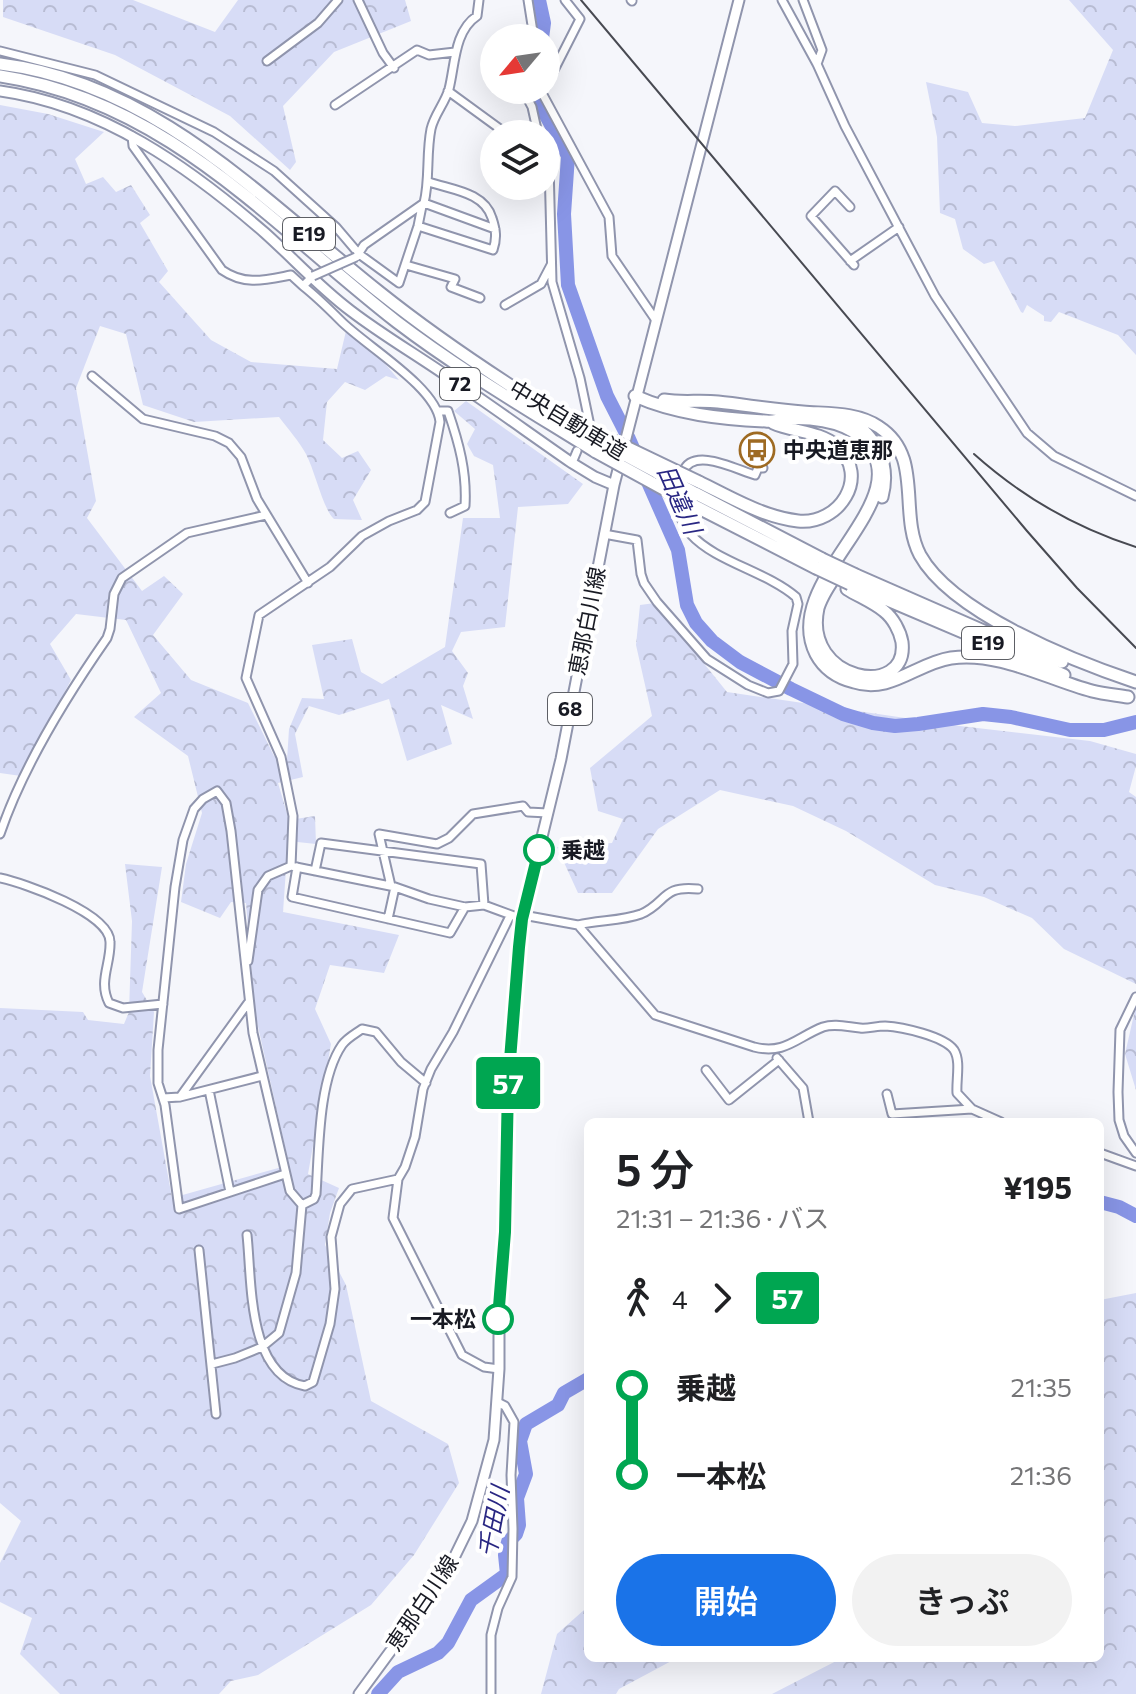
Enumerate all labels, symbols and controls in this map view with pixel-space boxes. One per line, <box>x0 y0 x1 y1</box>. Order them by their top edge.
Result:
north arrow <box>480 24 560 104</box>
map controls <box>480 24 560 200</box>
button: layers <box>480 120 560 200</box>
road number: E19 <box>283 218 335 250</box>
road number: 72 <box>440 368 480 400</box>
street label: 中央自動車道 <box>505 374 632 465</box>
bus stop icon: 中央道恵那 <box>738 431 776 469</box>
place label: 中央道恵那 <box>783 436 893 463</box>
water label: 田違川 <box>652 461 709 541</box>
street label: 恵那白川線 <box>563 564 610 677</box>
road number: E19 <box>962 627 1014 659</box>
road number: 68 <box>548 693 592 725</box>
marker: 乗越 <box>524 835 554 865</box>
place label: 乗越 <box>561 836 605 863</box>
line badge: 57 <box>472 1057 544 1109</box>
text: 57 <box>492 1066 524 1100</box>
text: 5 分 <box>616 1141 694 1195</box>
text: ¥195 <box>1003 1168 1072 1205</box>
text: 21:31 – 21:36 · バス <box>616 1202 829 1233</box>
icon: walk <box>616 1276 660 1320</box>
icon: forward <box>700 1276 744 1320</box>
text: 57 <box>772 1281 803 1315</box>
text: 4 <box>672 1283 688 1314</box>
marker: 一本松 <box>483 1304 513 1334</box>
place label: 一本松 <box>410 1305 476 1332</box>
text: 乗越 <box>676 1368 736 1405</box>
text: 21:35 <box>1011 1371 1072 1402</box>
text: 一本松 <box>676 1456 766 1493</box>
text: 21:36 <box>1010 1459 1072 1490</box>
water label: 千田川 <box>471 1481 514 1560</box>
street label: 恵那白川線 <box>380 1550 464 1656</box>
button: 開始 <box>616 1554 836 1646</box>
button: きっぷ <box>852 1554 1072 1646</box>

